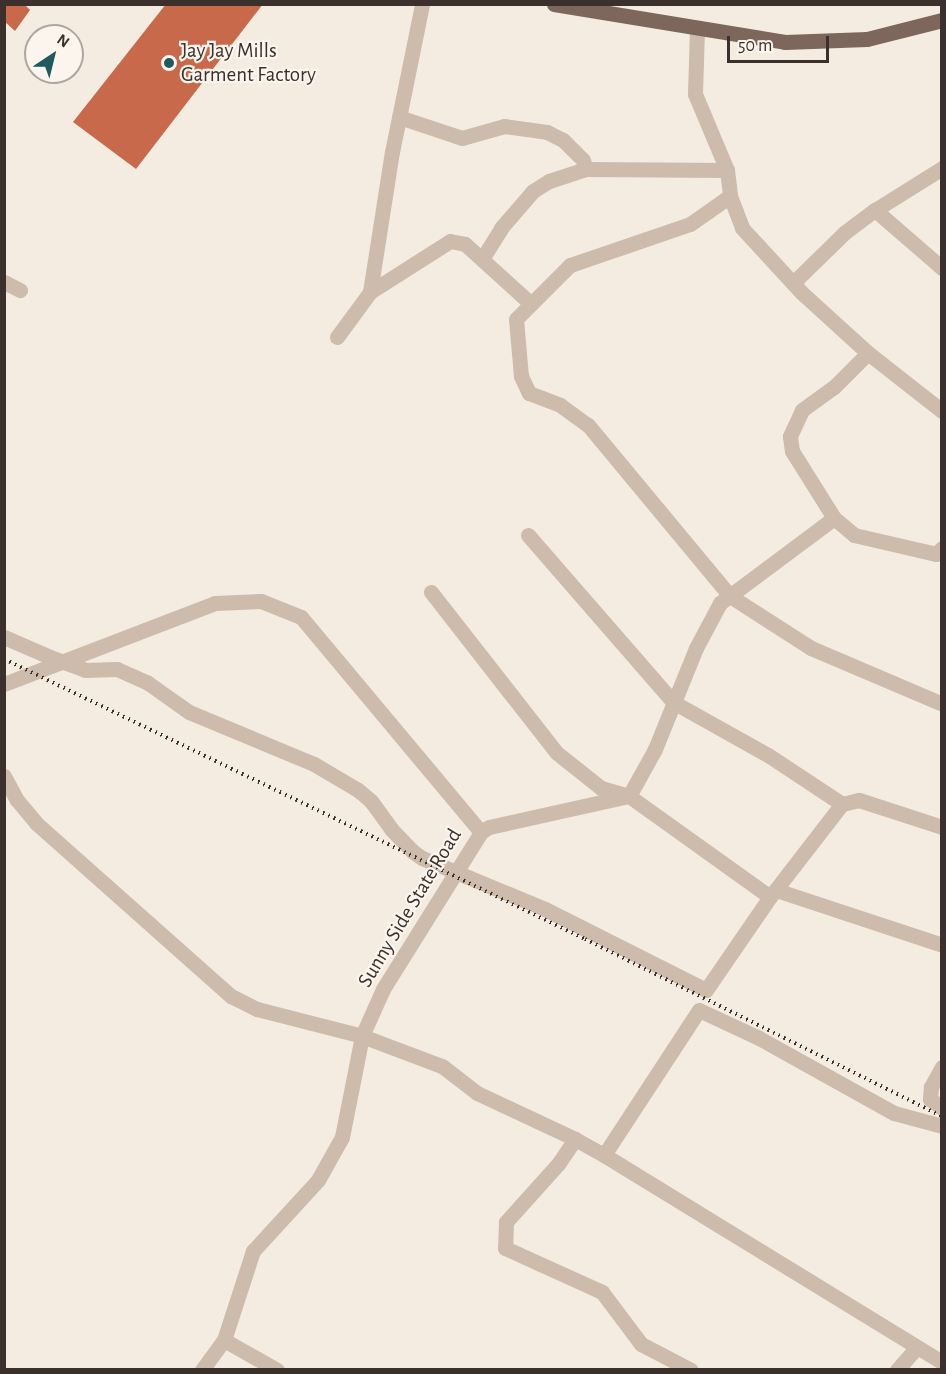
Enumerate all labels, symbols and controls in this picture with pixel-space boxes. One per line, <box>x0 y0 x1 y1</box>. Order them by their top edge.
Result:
north arrow <box>24 24 84 84</box>
scale bar <box>730 24 832 62</box>
text: N <box>54 31 72 51</box>
text: 50 m <box>738 37 772 55</box>
place label: Jay Jay Mills Garment Factory <box>181 38 316 88</box>
marker: Jay Jay Mills Garment Factory <box>162 56 176 70</box>
street label: Sunny Side State Road <box>353 824 467 992</box>

